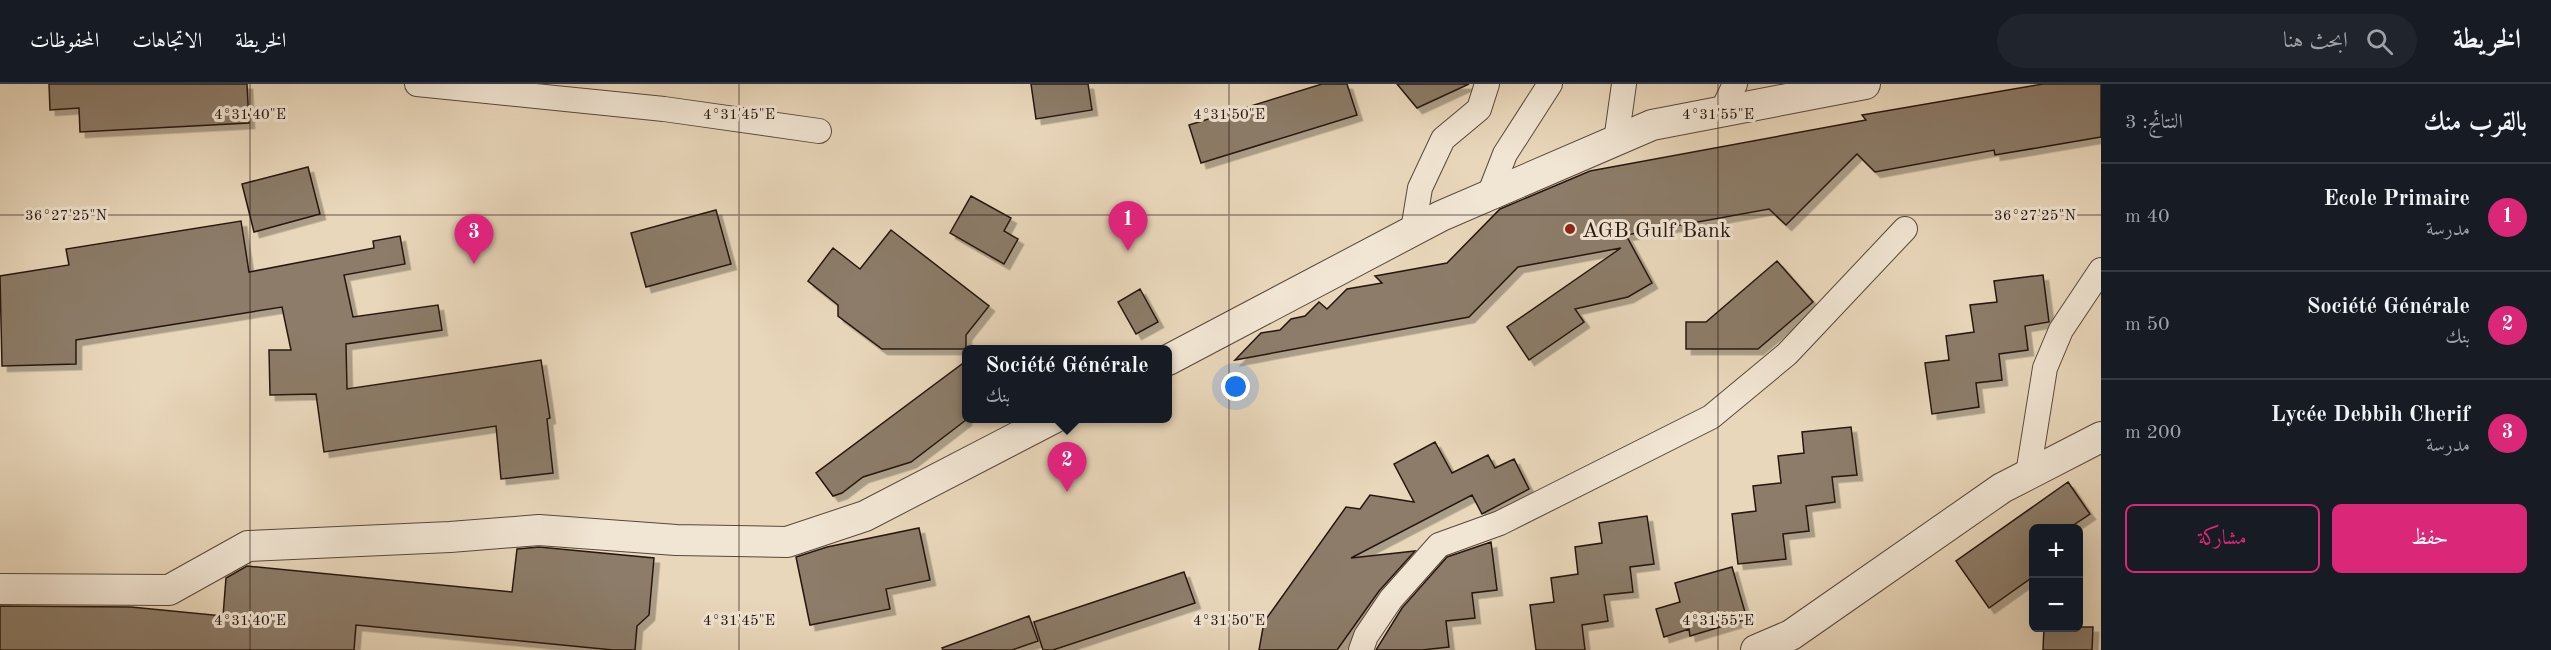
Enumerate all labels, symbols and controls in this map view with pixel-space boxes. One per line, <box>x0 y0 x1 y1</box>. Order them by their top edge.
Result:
search box <box>1997 14 2417 68</box>
icon: search <box>2363 25 2396 58</box>
text: الخريطة <box>2453 27 2521 55</box>
text: ابحث هنا <box>2283 30 2348 52</box>
text: المحفوظات <box>30 31 99 52</box>
text: الاتجاهات <box>132 31 202 52</box>
text: الخريطة <box>235 31 286 52</box>
text: 4°31'40"E <box>214 108 286 123</box>
text: 4°31'45"E <box>703 108 775 123</box>
text: 4°31'50"E <box>1193 108 1265 123</box>
text: 4°31'55"E <box>1682 108 1754 123</box>
text: بالقرب منك <box>2424 110 2527 136</box>
text: النتائج: 3 <box>2125 113 2183 133</box>
text: Ecole Primaire <box>2323 188 2470 210</box>
pin: 1 <box>1108 202 1148 251</box>
text: 40 m <box>2125 207 2170 227</box>
text: 1 <box>2502 207 2513 227</box>
text: 36°27'25"N <box>25 209 107 224</box>
text: 36°27'25"N <box>1994 209 2076 224</box>
pin: 3 <box>454 214 494 264</box>
place label: AGB Gulf Bank <box>1582 220 1731 242</box>
text: مدرسة <box>2426 220 2470 240</box>
marker: AGB Gulf Bank <box>1563 222 1577 236</box>
text: Société Générale <box>2307 296 2470 318</box>
text: 50 m <box>2125 315 2170 335</box>
text: 2 <box>2502 315 2513 335</box>
text: بنك <box>2445 328 2470 348</box>
popup <box>962 345 1172 423</box>
text: Société Générale <box>985 355 1149 377</box>
your location <box>1221 372 1250 401</box>
text: بنك <box>985 387 1010 407</box>
text: Lycée Debbih Cherif <box>2271 404 2470 426</box>
text: 200 m <box>2125 423 2181 443</box>
text: 3 <box>2502 423 2513 443</box>
text: مدرسة <box>2426 436 2470 456</box>
pin: 2 <box>1048 442 1086 492</box>
button: مشاركة <box>2125 504 2320 573</box>
button: حفظ <box>2332 504 2527 573</box>
map controls <box>2029 524 2083 632</box>
button: + <box>2029 524 2083 578</box>
button: − <box>2029 578 2083 632</box>
text: 4°31'40"E <box>214 614 286 629</box>
text: 4°31'45"E <box>703 614 775 629</box>
text: 4°31'50"E <box>1193 614 1265 629</box>
text: 4°31'55"E <box>1682 614 1754 629</box>

